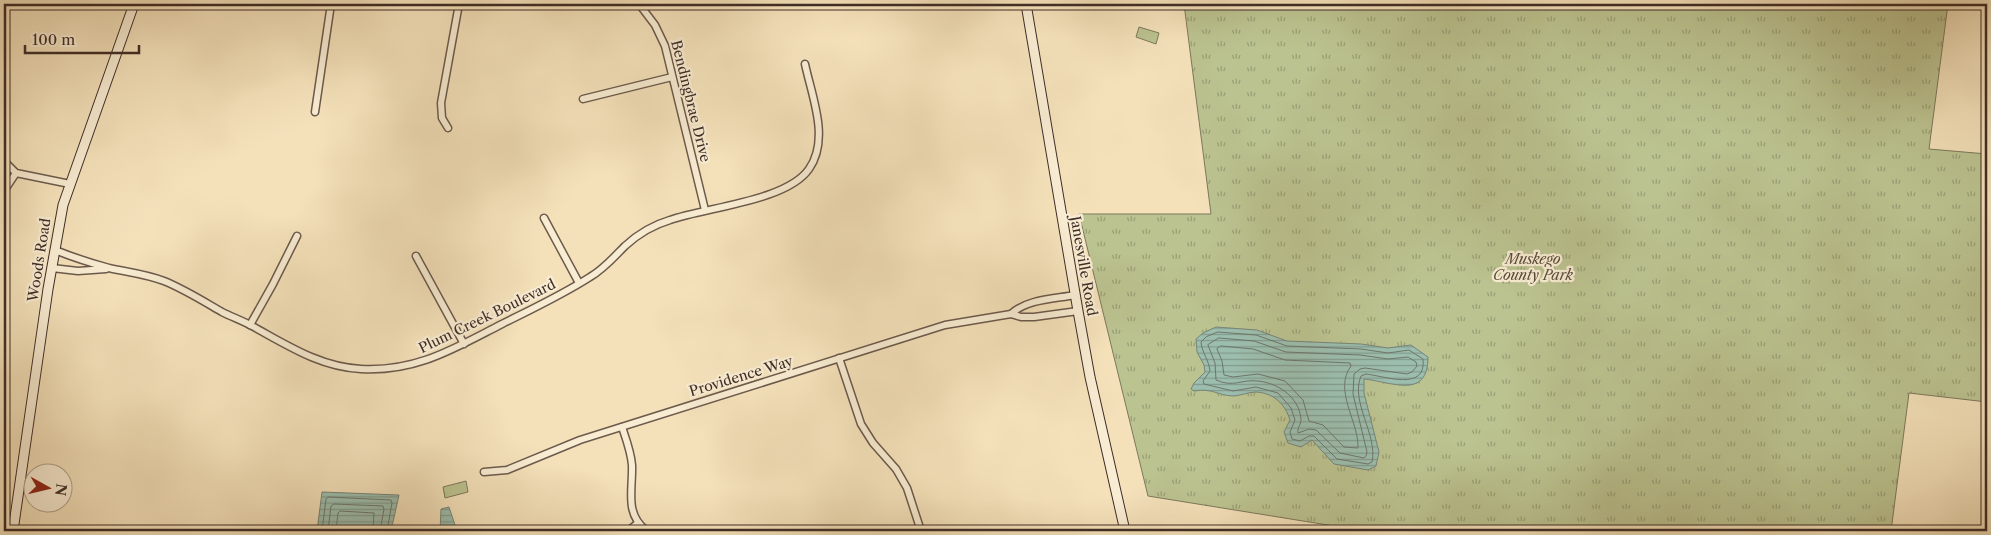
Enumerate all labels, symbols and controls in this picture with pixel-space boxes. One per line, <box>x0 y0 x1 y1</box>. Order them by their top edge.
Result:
scale bar <box>25 22 139 54</box>
text: 100 m <box>32 30 75 49</box>
street label: Bendingbrae Drive <box>667 38 715 164</box>
street label: Janesville Road <box>1066 213 1102 318</box>
street label: Woods Road <box>23 216 55 304</box>
park label: Muskego County Park <box>1493 250 1574 284</box>
street label: Plum Creek Boulevard <box>416 275 559 357</box>
street label: Providence Way <box>687 352 795 400</box>
north arrow <box>22 462 72 512</box>
text: N <box>51 483 71 497</box>

